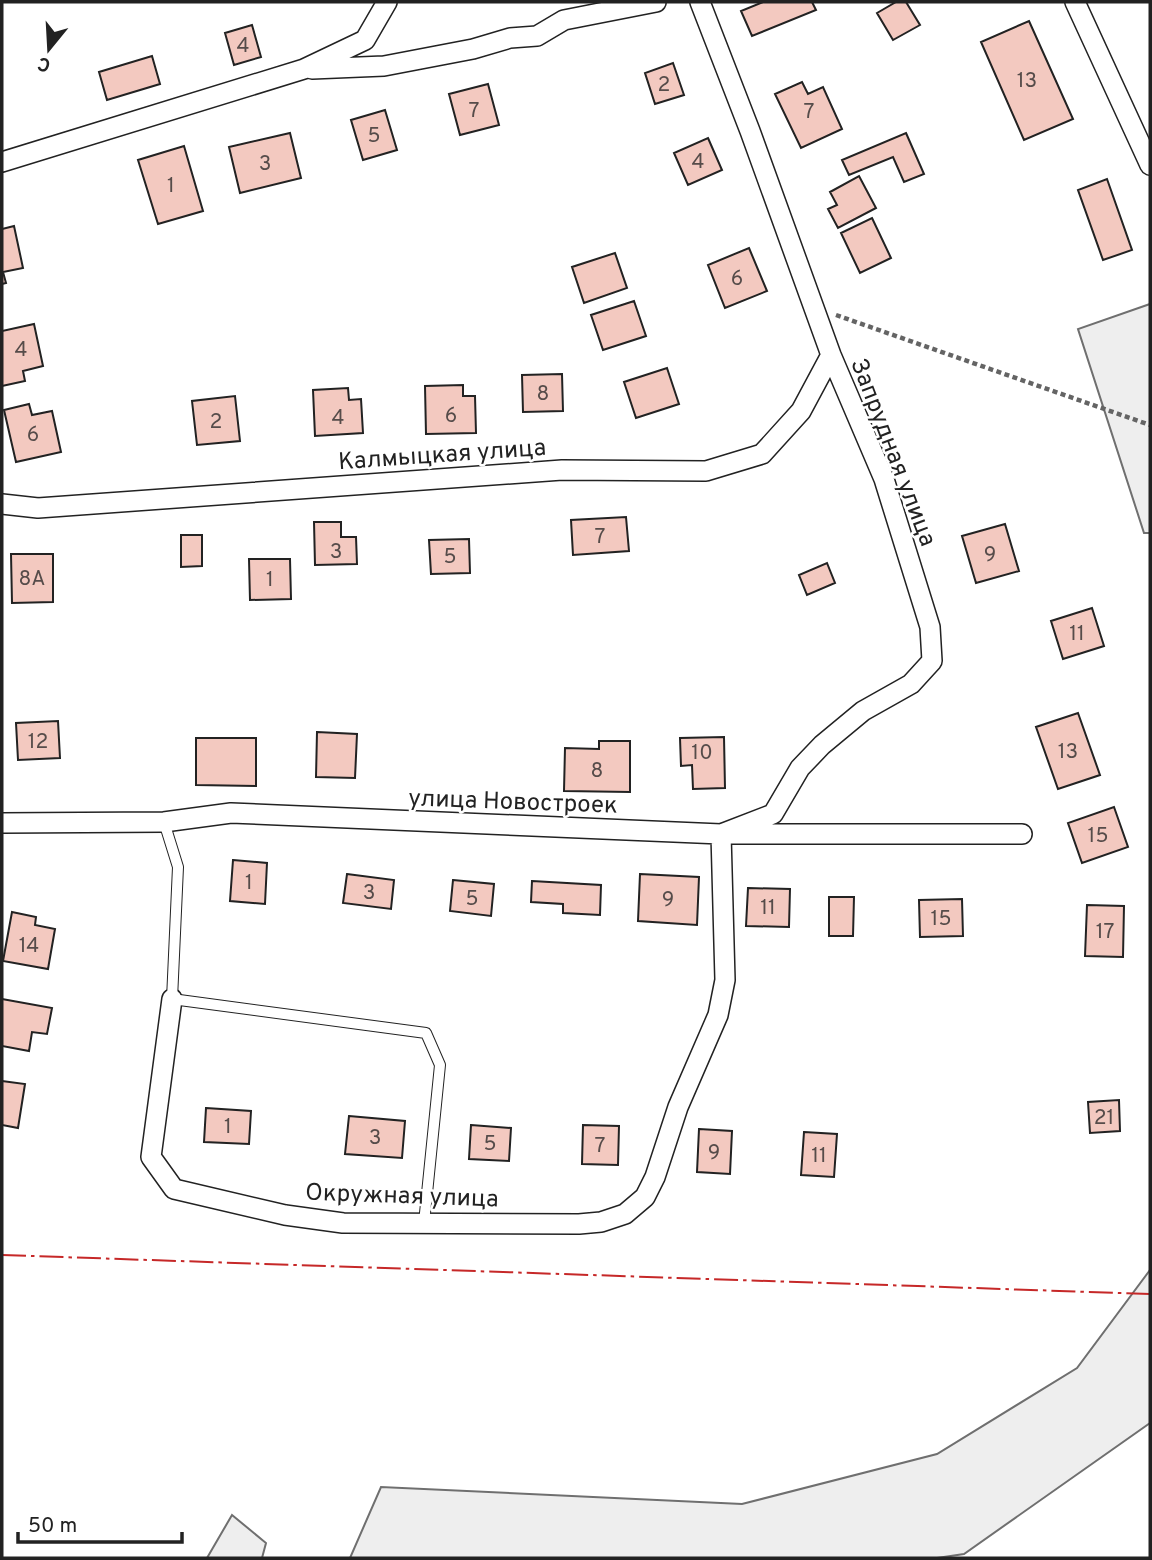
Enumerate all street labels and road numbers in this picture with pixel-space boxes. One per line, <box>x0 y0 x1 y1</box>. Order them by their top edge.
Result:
street label: Запрудная улица <box>842 354 942 551</box>
street label: Калмыцкая улица <box>337 434 547 478</box>
street label: улица Новостроек <box>408 784 618 822</box>
street label: Окружная улица <box>305 1179 499 1215</box>

